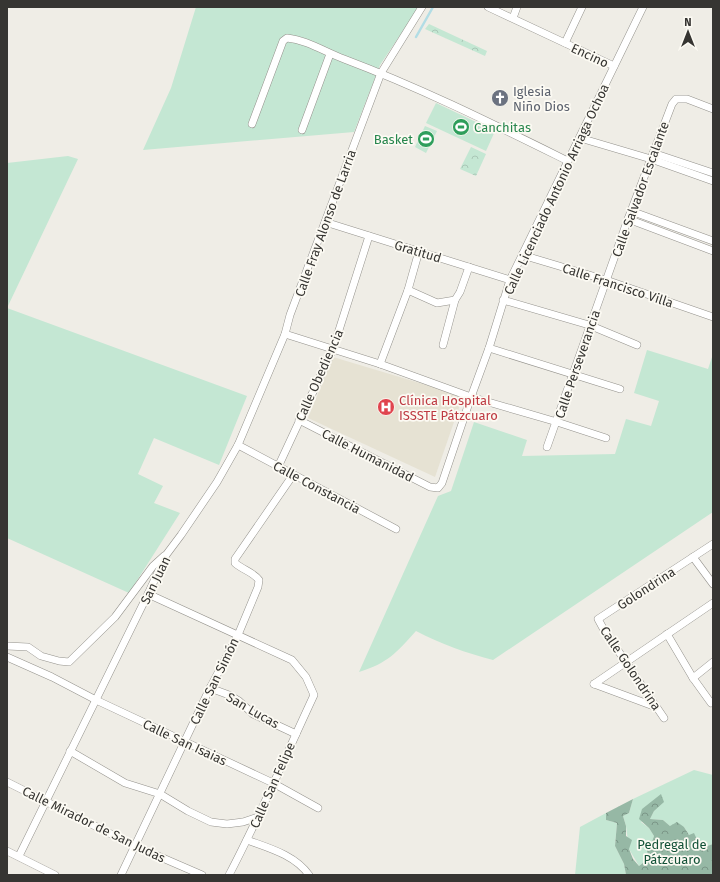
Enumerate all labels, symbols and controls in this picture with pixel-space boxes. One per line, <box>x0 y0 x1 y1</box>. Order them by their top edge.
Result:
north arrow <box>668 12 708 52</box>
text: N <box>684 16 692 29</box>
street label: Encino <box>569 40 611 71</box>
street label: Calle Licenciado Antonio Arriaga Ochoa <box>501 81 612 297</box>
place label: Iglesia Niño Dios <box>513 84 570 114</box>
church icon: Iglesia Niño Dios <box>490 88 510 108</box>
sports icon: Canchitas <box>451 117 471 137</box>
street label: Calle Salvador Escalante <box>609 119 672 259</box>
place label: Canchitas <box>474 120 531 135</box>
sports icon: Basket <box>416 129 436 149</box>
place label: Basket <box>374 132 413 147</box>
street label: Calle Fray Alonso de Larria <box>292 148 359 299</box>
street label: Gratitud <box>393 237 443 266</box>
street label: Calle Francisco Villa <box>560 260 675 311</box>
street label: Calle Perseverancia <box>552 308 603 420</box>
street label: Calle Obediencia <box>292 327 346 424</box>
place label: Clínica Hospital ISSSTE Pátzcuaro <box>399 393 498 423</box>
hospital icon: Clínica Hospital ISSSTE Pátzcuaro <box>376 397 396 417</box>
street label: Calle Humanidad <box>320 426 416 485</box>
street label: Calle Constancia <box>271 458 363 517</box>
street label: San Juan <box>137 554 173 607</box>
street label: Golondrina <box>615 564 678 613</box>
street label: Calle Golondrina <box>597 623 664 713</box>
street label: Calle San Simón <box>187 635 242 727</box>
street label: San Lucas <box>224 689 282 731</box>
street label: Calle San Isaias <box>140 716 229 768</box>
street label: Calle San Felipe <box>247 740 298 831</box>
street label: Calle Mirador de San Judas <box>20 783 168 866</box>
park label: Pedregal de Pátzcuaro <box>637 837 707 867</box>

